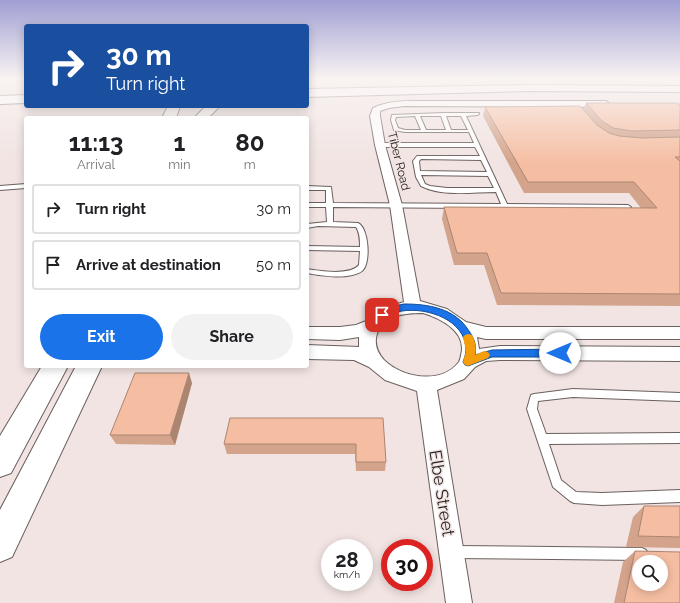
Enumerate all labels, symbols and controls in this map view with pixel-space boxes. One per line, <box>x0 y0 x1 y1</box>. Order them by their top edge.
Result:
text: 30 m <box>106 39 172 72</box>
icon: right <box>40 40 92 92</box>
text: Turn right <box>106 73 185 94</box>
text: 11:13 <box>69 128 124 157</box>
text: 1 <box>173 128 185 157</box>
text: 80 <box>235 128 264 157</box>
street label: Tiber Road <box>385 130 413 192</box>
text: Arrival <box>77 157 115 172</box>
text: min <box>168 157 191 172</box>
text: m <box>244 157 256 172</box>
icon: right <box>42 198 64 220</box>
text: Turn right <box>76 200 146 218</box>
text: 30 m <box>256 200 291 218</box>
icon: arrive <box>42 254 64 276</box>
text: Arrive at destination <box>76 256 221 274</box>
text: 50 m <box>256 256 291 274</box>
pin <box>365 298 399 332</box>
icon: arrive <box>371 304 393 326</box>
button: Exit <box>40 314 163 360</box>
button: Share <box>171 314 293 360</box>
position arrow <box>539 332 581 374</box>
street label: Elbe Street <box>425 449 459 538</box>
speed limit sign: 30 <box>381 539 433 591</box>
text: 28 <box>335 548 359 572</box>
map controls <box>632 555 668 591</box>
button: search <box>632 555 668 591</box>
text: km/h <box>334 569 360 580</box>

